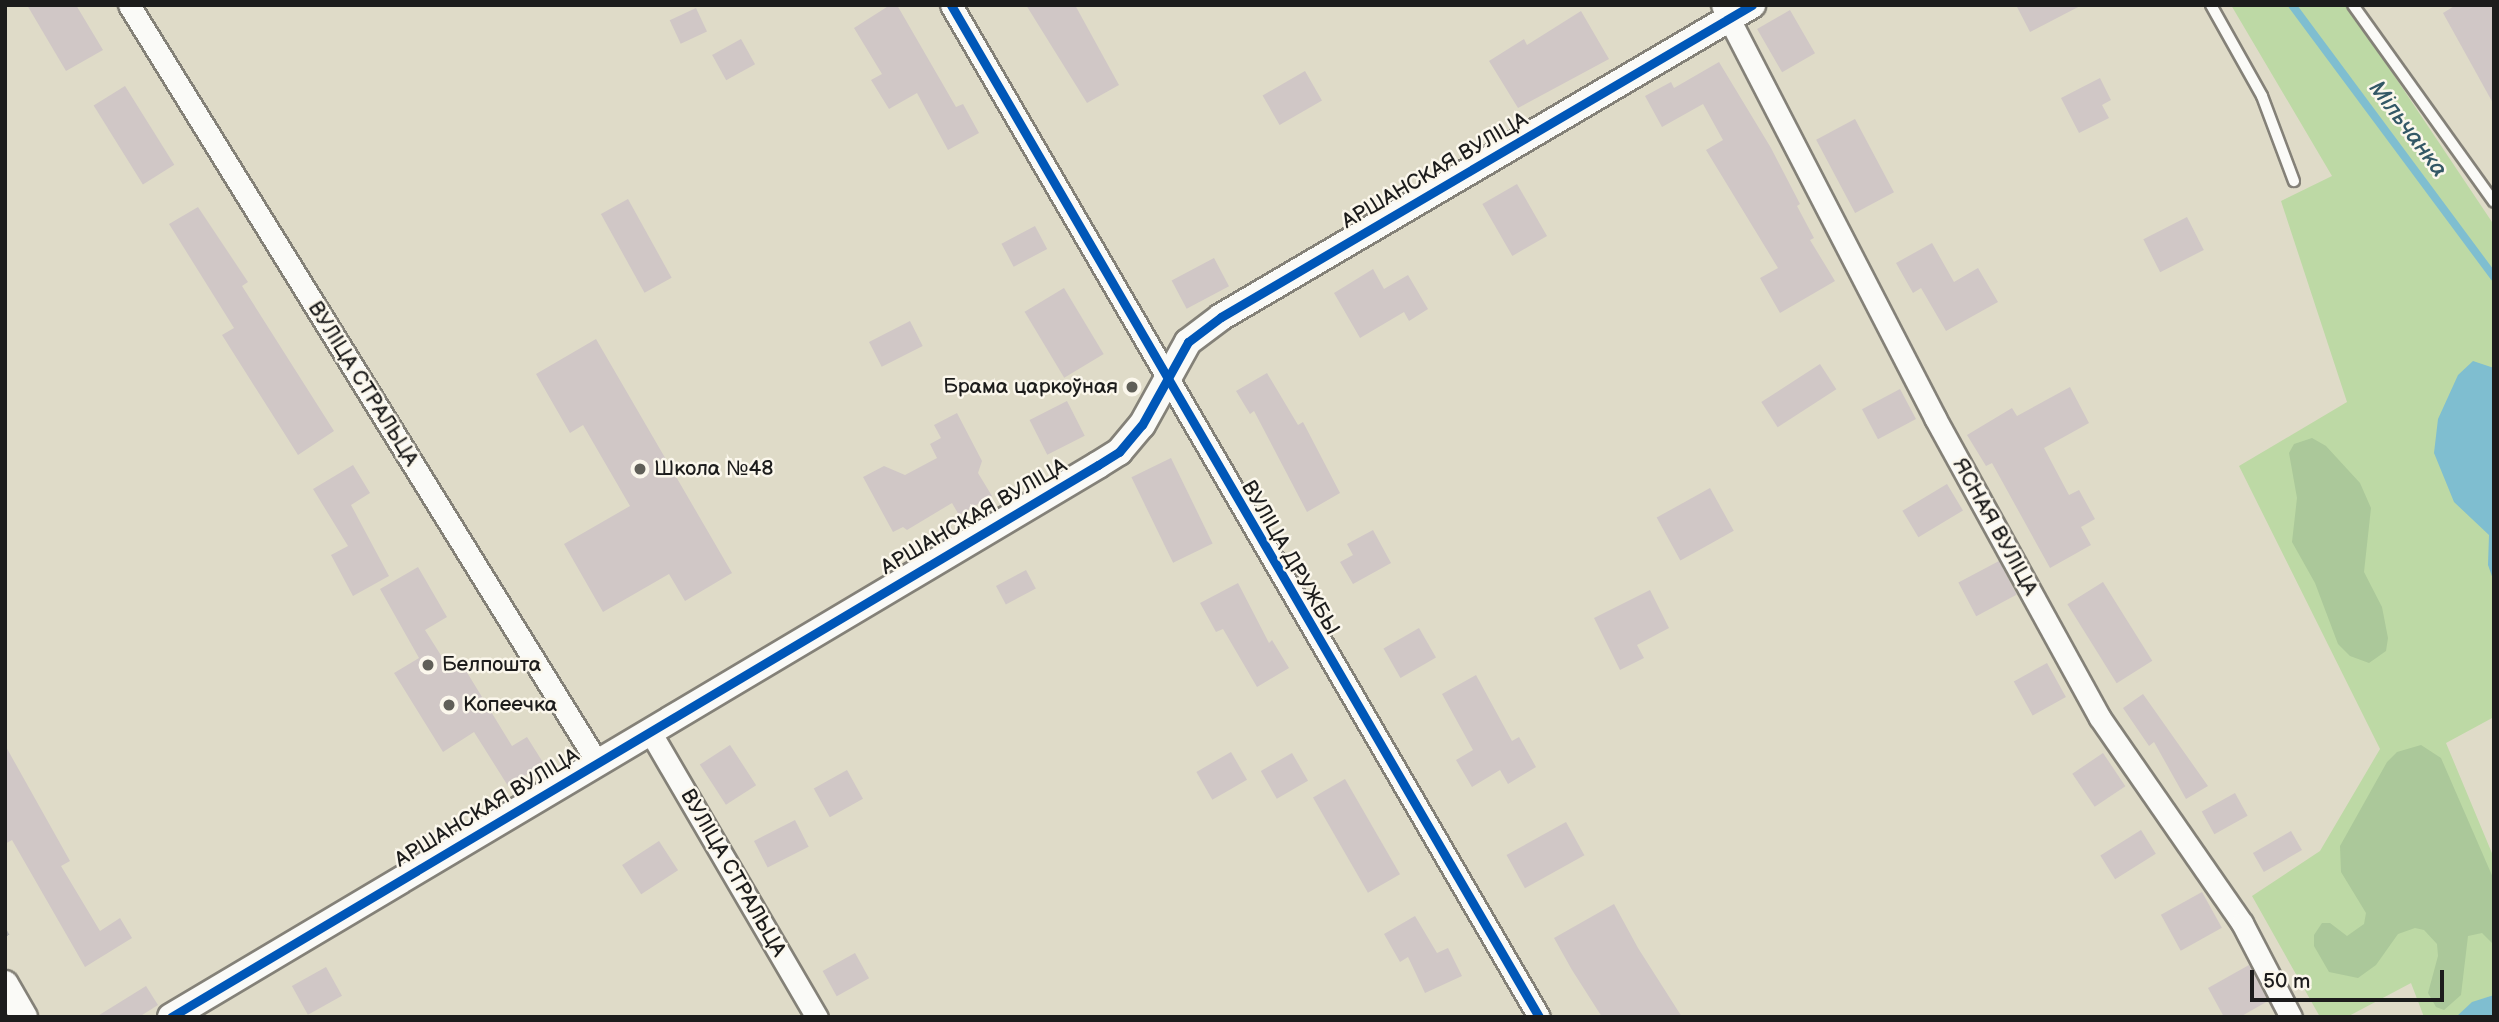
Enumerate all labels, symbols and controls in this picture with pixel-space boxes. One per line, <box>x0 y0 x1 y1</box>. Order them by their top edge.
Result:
water label: Мільчанка <box>2363 75 2453 183</box>
street label: АРШАНСКАЯ ВУЛІЦА <box>1338 107 1532 235</box>
street label: ВУЛІЦА СТРАЛЬЦА <box>302 297 424 471</box>
place label: Брама царкоўная <box>943 374 1118 400</box>
marker: Брама царкоўная <box>1124 379 1140 395</box>
street label: АРШАНСКАЯ ВУЛІЦА <box>877 453 1071 581</box>
street label: ЯСНАЯ ВУЛІЦА <box>1947 454 2043 600</box>
place label: Школа №48 <box>654 456 773 482</box>
marker: Школа №48 <box>632 461 648 477</box>
street label: ВУЛІЦА ДРУЖБЫ <box>1235 476 1345 640</box>
place label: Белпошта <box>442 652 541 678</box>
marker: Белпошта <box>420 657 436 673</box>
place label: Копеечка <box>463 692 557 718</box>
marker: Копеечка <box>441 697 457 713</box>
street label: АРШАНСКАЯ ВУЛІЦА <box>390 743 584 873</box>
street label: ВУЛІЦА СТРАЛЬЦА <box>675 785 791 961</box>
scale bar <box>2254 956 2448 1000</box>
text: 50 m <box>2263 969 2310 994</box>

